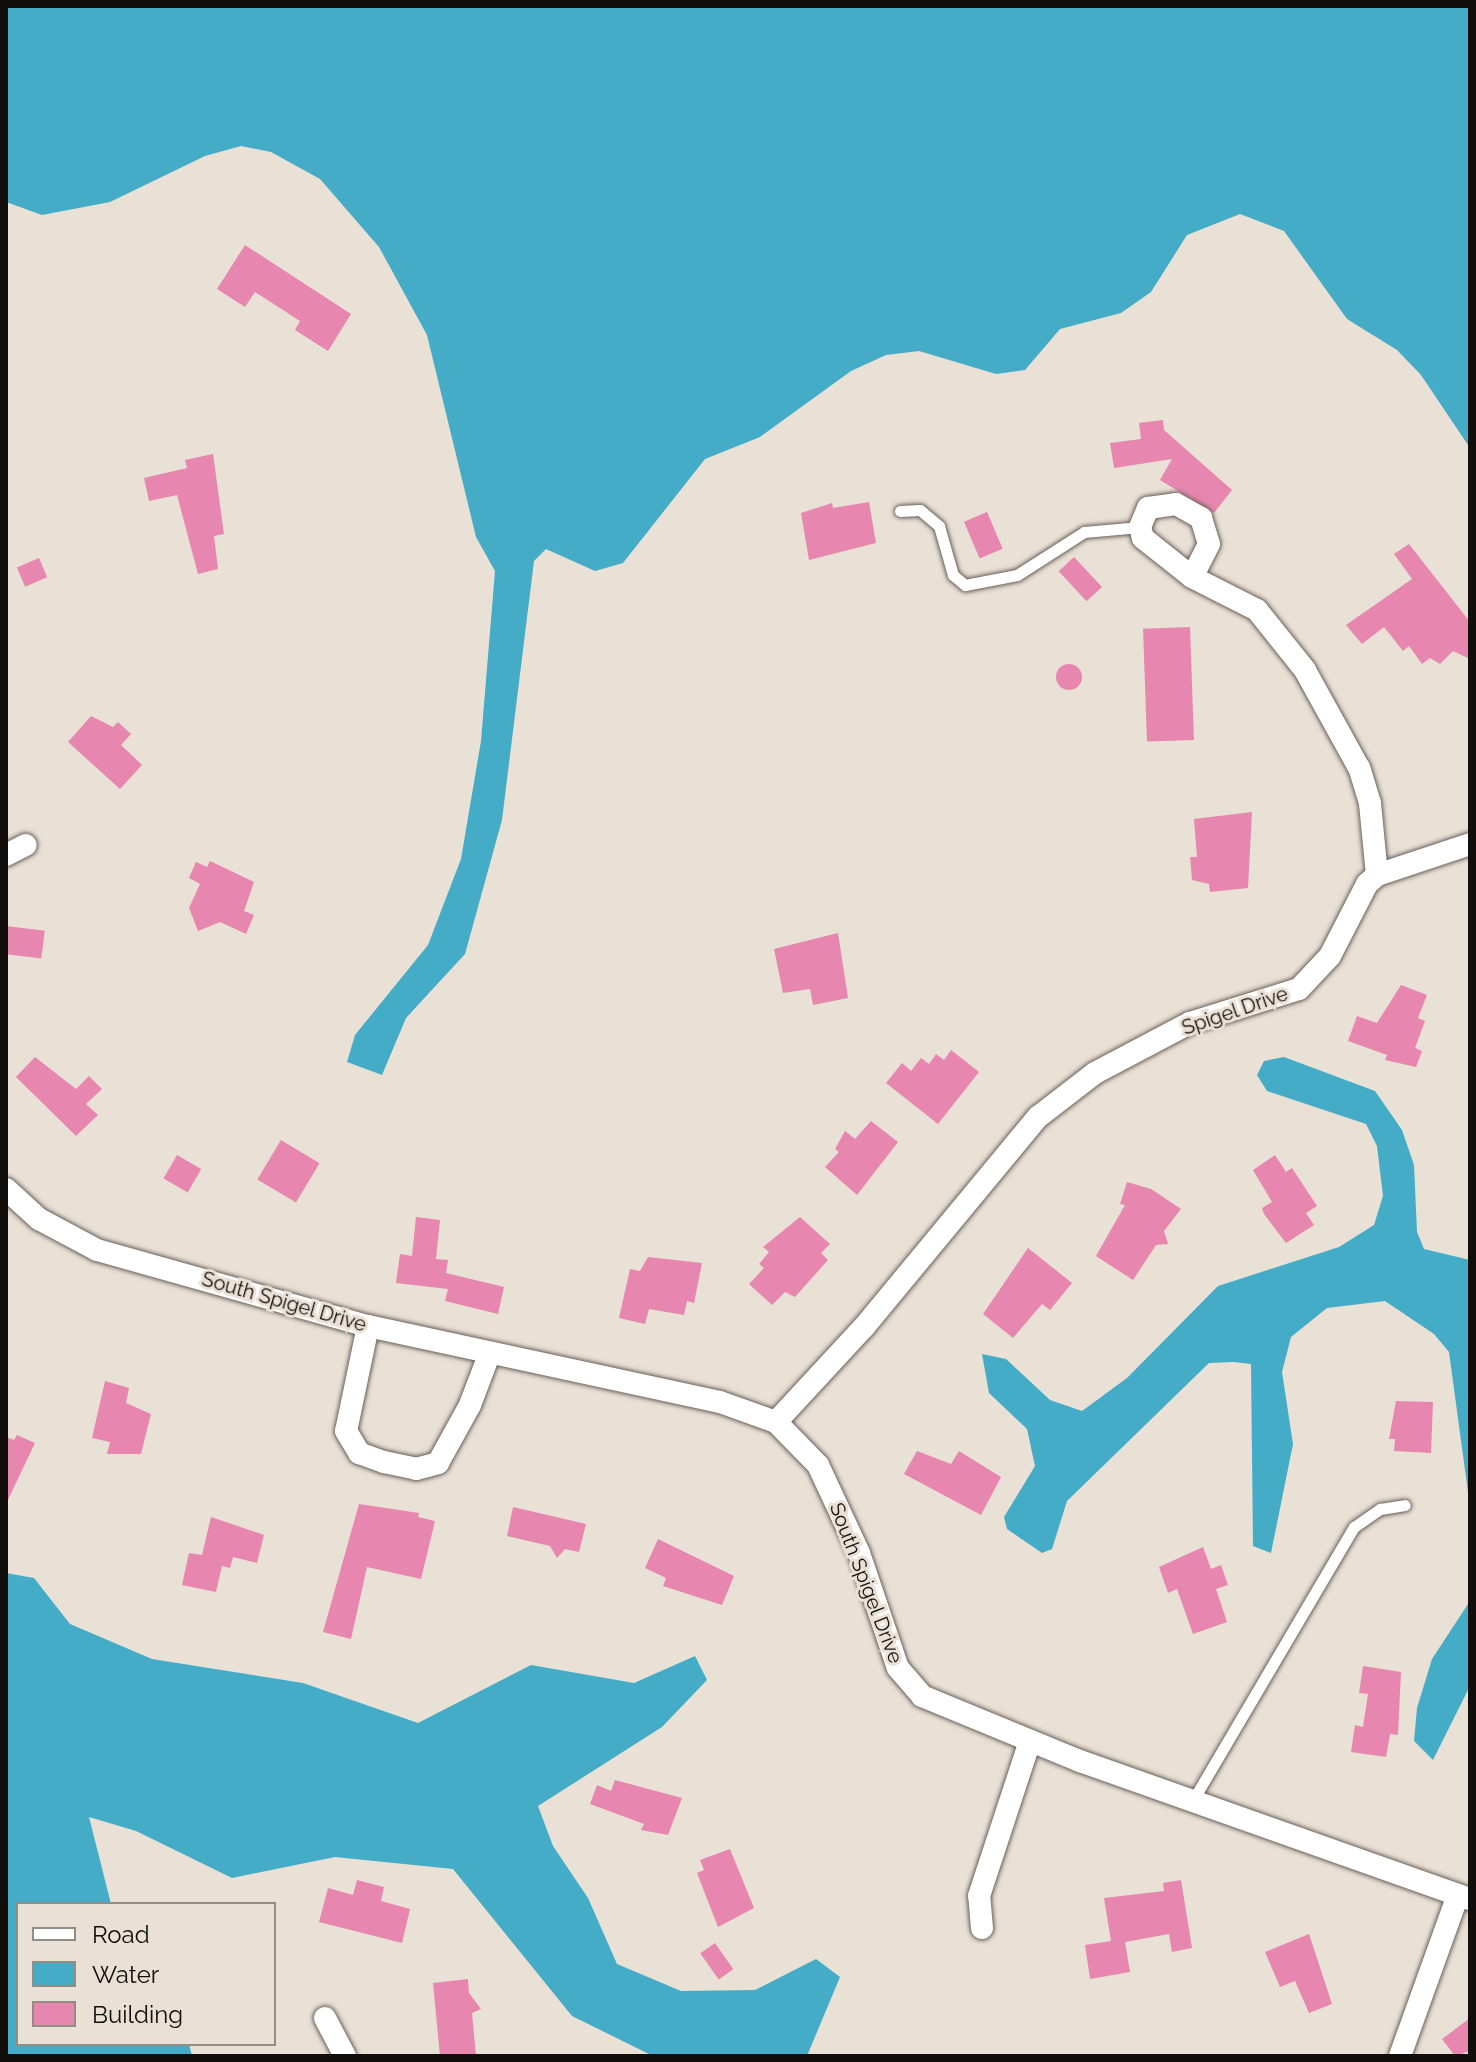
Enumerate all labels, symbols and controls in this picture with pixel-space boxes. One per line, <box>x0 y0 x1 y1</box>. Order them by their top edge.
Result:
street label: Spigel Drive <box>1179 982 1291 1040</box>
street label: South Spigel Drive <box>199 1267 369 1337</box>
street label: South Spigel Drive <box>824 1499 908 1667</box>
legend <box>16 1902 276 2046</box>
text: Road <box>92 1920 150 1949</box>
text: Water <box>92 1960 159 1989</box>
text: Building <box>92 2000 183 2029</box>

